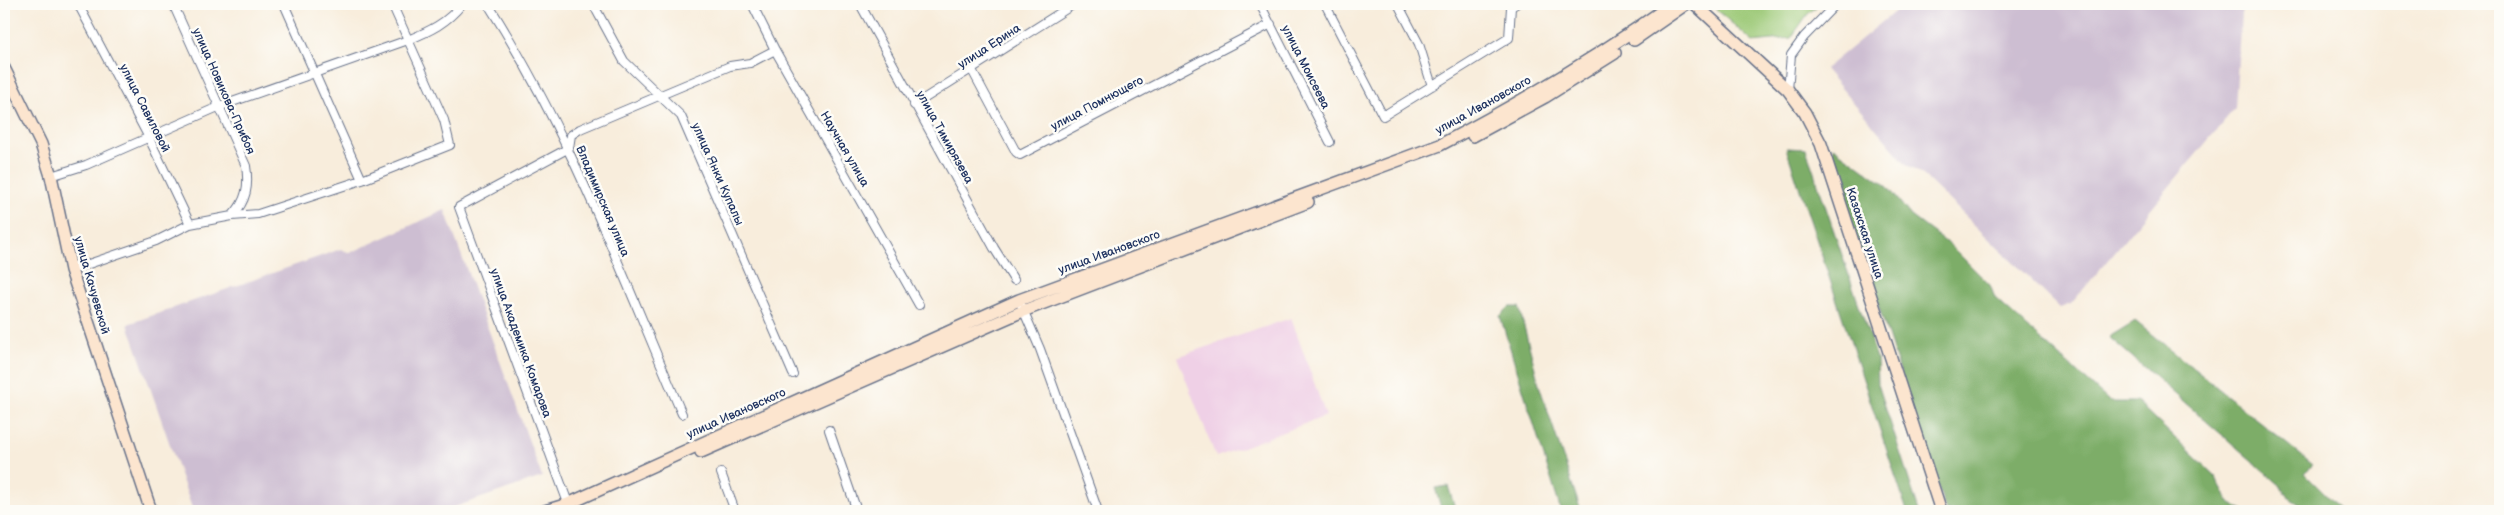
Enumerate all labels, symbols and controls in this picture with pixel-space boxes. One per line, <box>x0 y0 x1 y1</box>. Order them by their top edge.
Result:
street label: улица Ерина <box>955 21 1023 72</box>
street label: улица Моисеева <box>1278 23 1333 112</box>
street label: улица Новикова-Прибоя <box>189 26 258 157</box>
street label: улица Савиловой <box>116 62 173 155</box>
street label: улица Помнющего <box>1048 73 1146 134</box>
street label: улица Ивановского <box>1433 73 1534 138</box>
street label: улица Тимирязева <box>913 88 976 186</box>
street label: Научная улица <box>817 109 872 190</box>
street label: улица Янки Купалы <box>688 121 747 228</box>
street label: Владимирская улица <box>572 143 633 259</box>
street label: Казахская улица <box>1843 186 1886 281</box>
street label: улица Ивановского <box>1056 227 1162 278</box>
street label: улица Качуевской <box>70 234 113 336</box>
street label: улица Академика Комарова <box>487 267 555 420</box>
street label: улица Ивановского <box>684 385 788 442</box>

